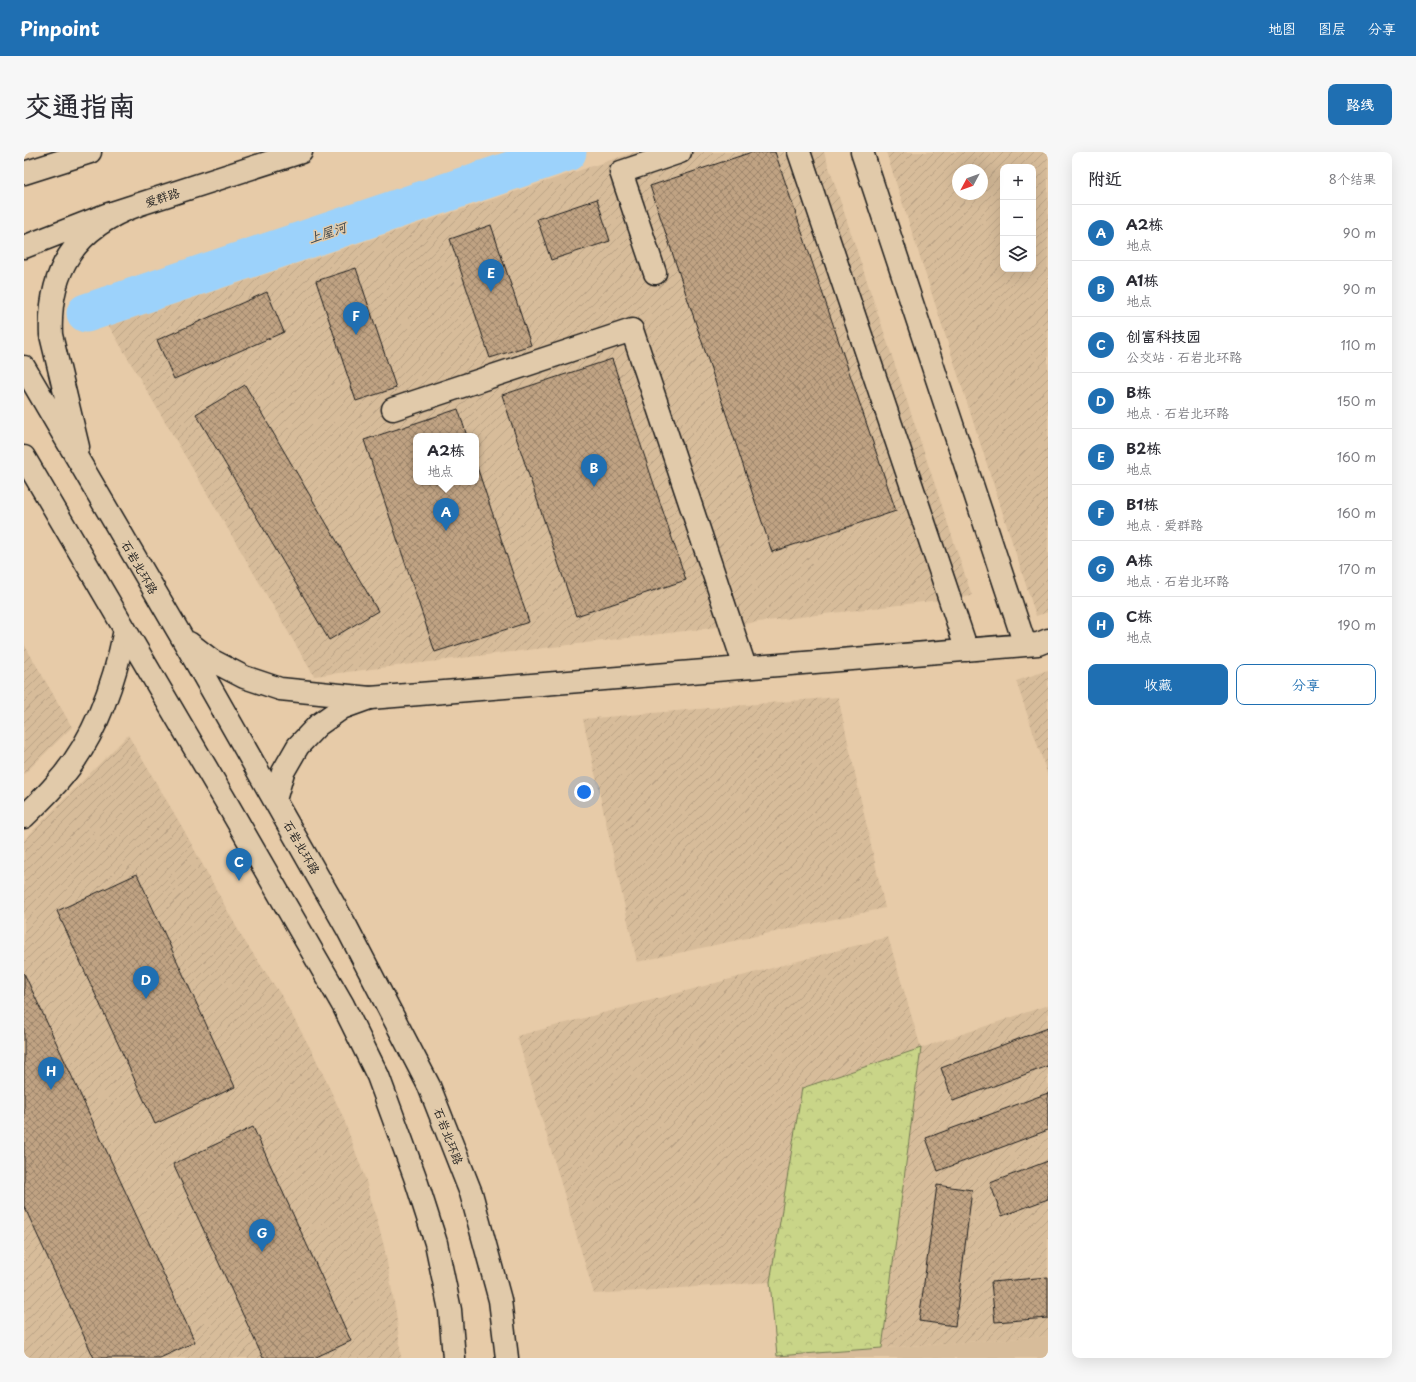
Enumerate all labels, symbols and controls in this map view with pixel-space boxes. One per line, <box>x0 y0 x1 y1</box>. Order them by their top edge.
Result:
text: Pinpoint <box>20 14 100 42</box>
text: 地图 <box>1268 18 1296 39</box>
text: 图层 <box>1318 18 1346 39</box>
text: 分享 <box>1368 18 1396 39</box>
text: 交通指南 <box>24 83 136 126</box>
button: 路线 <box>1328 84 1392 125</box>
north arrow <box>952 164 988 200</box>
map controls <box>1000 164 1036 272</box>
button: + <box>1000 164 1036 200</box>
text: 附近 <box>1088 165 1122 191</box>
text: 8个结果 <box>1329 169 1376 188</box>
street label: 爱群路 <box>142 183 182 211</box>
button: − <box>1000 200 1036 236</box>
text: A2栋 <box>1126 212 1163 235</box>
water label: 上屋河 <box>306 216 350 247</box>
text: A <box>1096 223 1106 242</box>
text: 90 m <box>1343 223 1376 242</box>
text: 地点 <box>1126 235 1152 254</box>
button: layers <box>1000 236 1036 272</box>
pin: E <box>478 259 504 292</box>
text: A1栋 <box>1126 268 1159 291</box>
text: B <box>1097 279 1105 298</box>
text: 90 m <box>1343 279 1376 298</box>
text: 地点 <box>1126 291 1152 310</box>
pin: F <box>343 302 369 335</box>
text: 创富科技园 <box>1126 324 1201 347</box>
text: C <box>1096 335 1106 354</box>
text: 110 m <box>1341 335 1376 354</box>
text: 公交站 · 石岩北环路 <box>1126 347 1242 366</box>
text: B栋 <box>1126 380 1151 403</box>
text: D <box>1096 391 1106 410</box>
text: 150 m <box>1337 391 1376 410</box>
text: 地点 · 石岩北环路 <box>1126 403 1229 422</box>
popup <box>413 433 479 485</box>
text: B2栋 <box>1126 436 1161 459</box>
text: A2栋 <box>427 438 465 461</box>
text: E <box>1097 447 1105 466</box>
text: 160 m <box>1337 447 1376 466</box>
pin: B <box>581 454 607 487</box>
text: 地点 <box>1126 459 1152 478</box>
text: 地点 <box>427 461 453 480</box>
text: B1栋 <box>1126 492 1158 515</box>
pin: A <box>433 498 459 531</box>
text: F <box>1097 503 1105 522</box>
text: 160 m <box>1337 503 1376 522</box>
text: 地点 · 爱群路 <box>1126 515 1203 534</box>
street label: 石岩北环路 <box>117 537 163 597</box>
text: A栋 <box>1126 548 1153 571</box>
text: G <box>1096 559 1106 578</box>
text: 170 m <box>1338 559 1376 578</box>
text: 地点 · 石岩北环路 <box>1126 571 1229 590</box>
text: C栋 <box>1126 604 1152 627</box>
text: H <box>1096 615 1106 634</box>
text: 190 m <box>1337 615 1376 634</box>
text: 地点 <box>1126 627 1152 646</box>
button: 收藏 <box>1088 664 1228 705</box>
button: 分享 <box>1236 664 1376 705</box>
your location <box>574 782 594 802</box>
street label: 石岩北环路 <box>279 817 325 877</box>
pin: C <box>226 848 252 881</box>
pin: D <box>133 966 159 999</box>
pin: H <box>38 1057 64 1090</box>
street label: 石岩北环路 <box>430 1105 468 1167</box>
pin: G <box>249 1219 275 1252</box>

